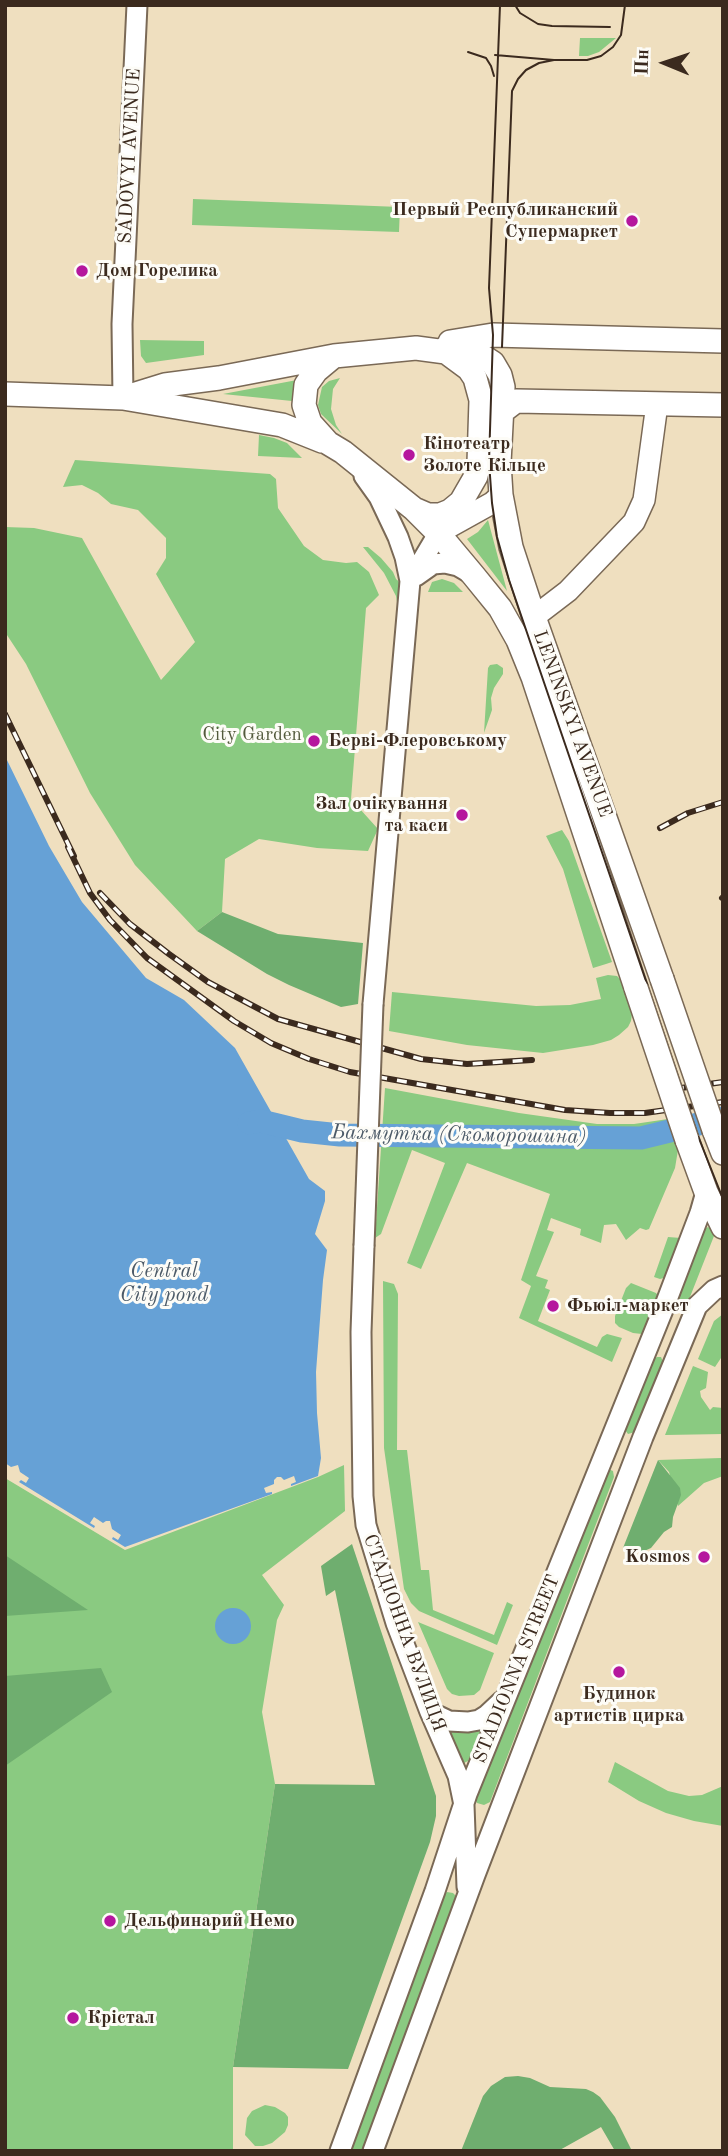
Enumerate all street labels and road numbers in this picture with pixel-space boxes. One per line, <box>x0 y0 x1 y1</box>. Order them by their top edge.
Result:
street label: SADOVYI AVENUE <box>114 68 146 244</box>
street label: LENINSKYI AVENUE <box>528 627 616 821</box>
street label: СТАДІОННА ВУЛИЦЯ <box>358 1531 450 1735</box>
street label: STADIONNA STREET <box>469 1571 565 1767</box>

